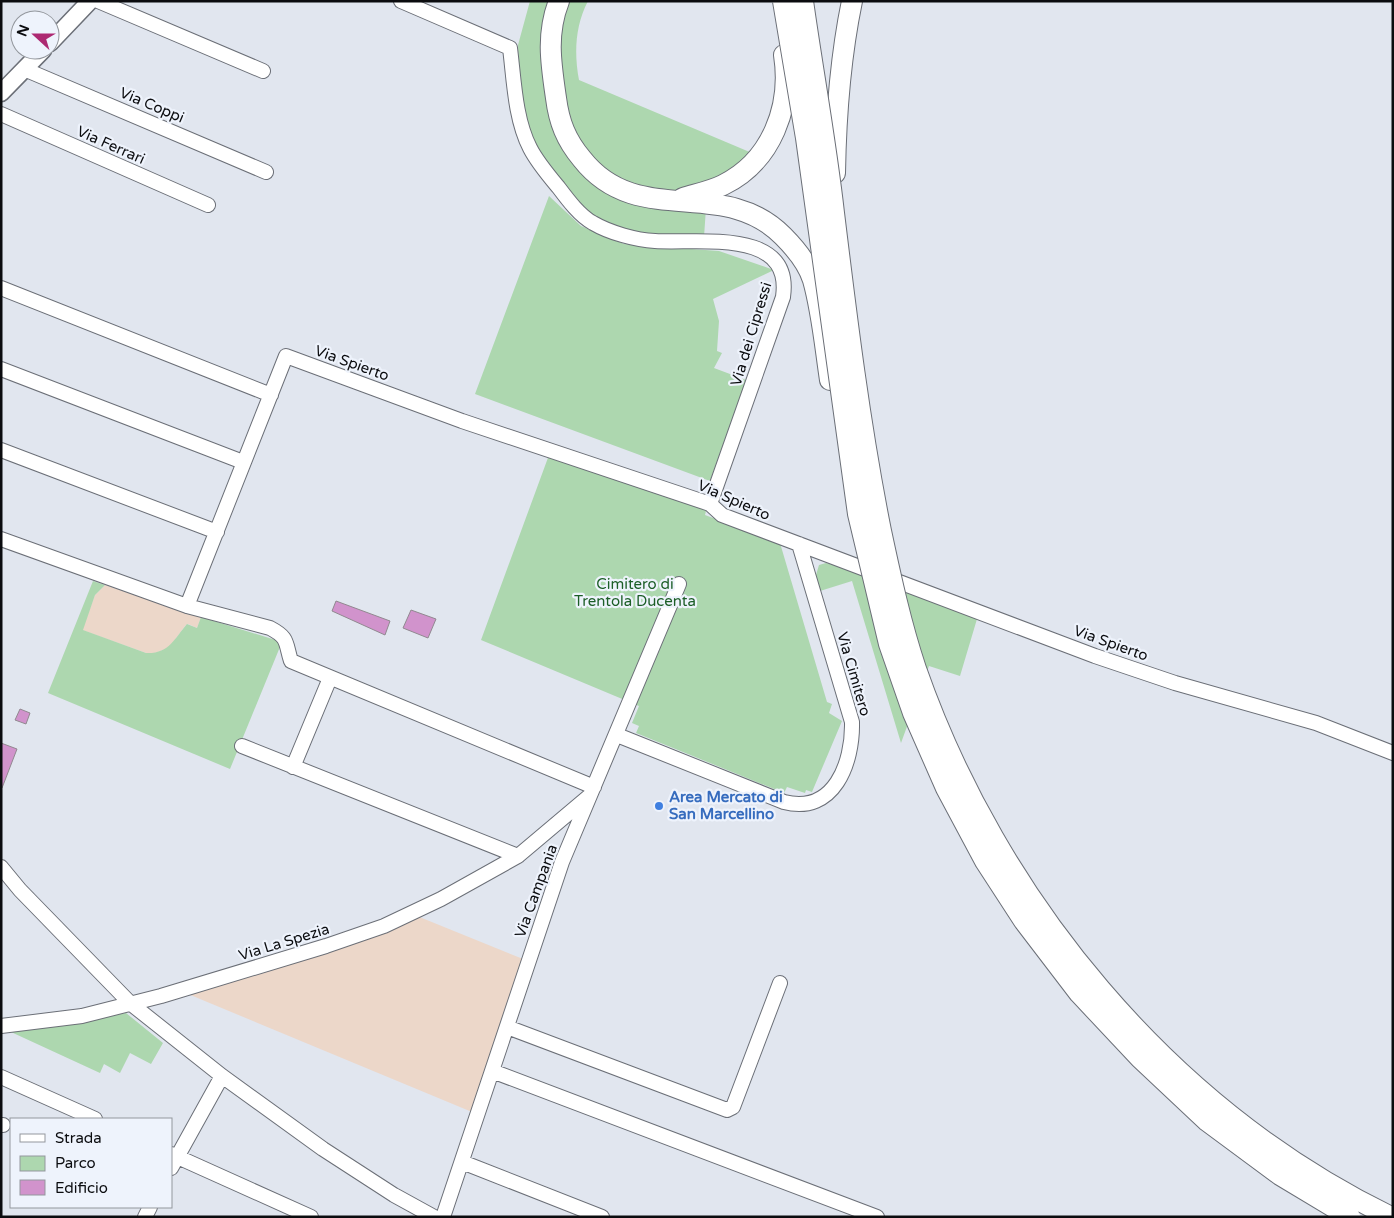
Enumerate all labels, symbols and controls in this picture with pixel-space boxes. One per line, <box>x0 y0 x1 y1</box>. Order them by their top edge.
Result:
north arrow <box>10 10 60 60</box>
text: N <box>13 22 33 39</box>
street label: Via Coppi <box>117 83 187 127</box>
street label: Via Ferrari <box>74 122 148 168</box>
street label: Via dei Cipressi <box>727 280 775 388</box>
street label: Via Spierto <box>312 341 392 385</box>
street label: Via Spierto <box>695 476 773 524</box>
park label: Cimitero di Trentola Ducenta <box>574 575 696 610</box>
street label: Via Spierto <box>1071 621 1151 665</box>
street label: Via Cimitero <box>833 630 875 718</box>
place label: Area Mercato di San Marcellino <box>669 788 783 823</box>
marker: Area Mercato di San Marcellino <box>653 800 665 812</box>
street label: Via Campania <box>511 842 561 940</box>
street label: Via La Spezia <box>236 920 332 964</box>
legend <box>10 1118 172 1208</box>
text: Strada <box>55 1129 102 1147</box>
text: Parco <box>55 1154 96 1172</box>
text: Edificio <box>55 1179 108 1197</box>

